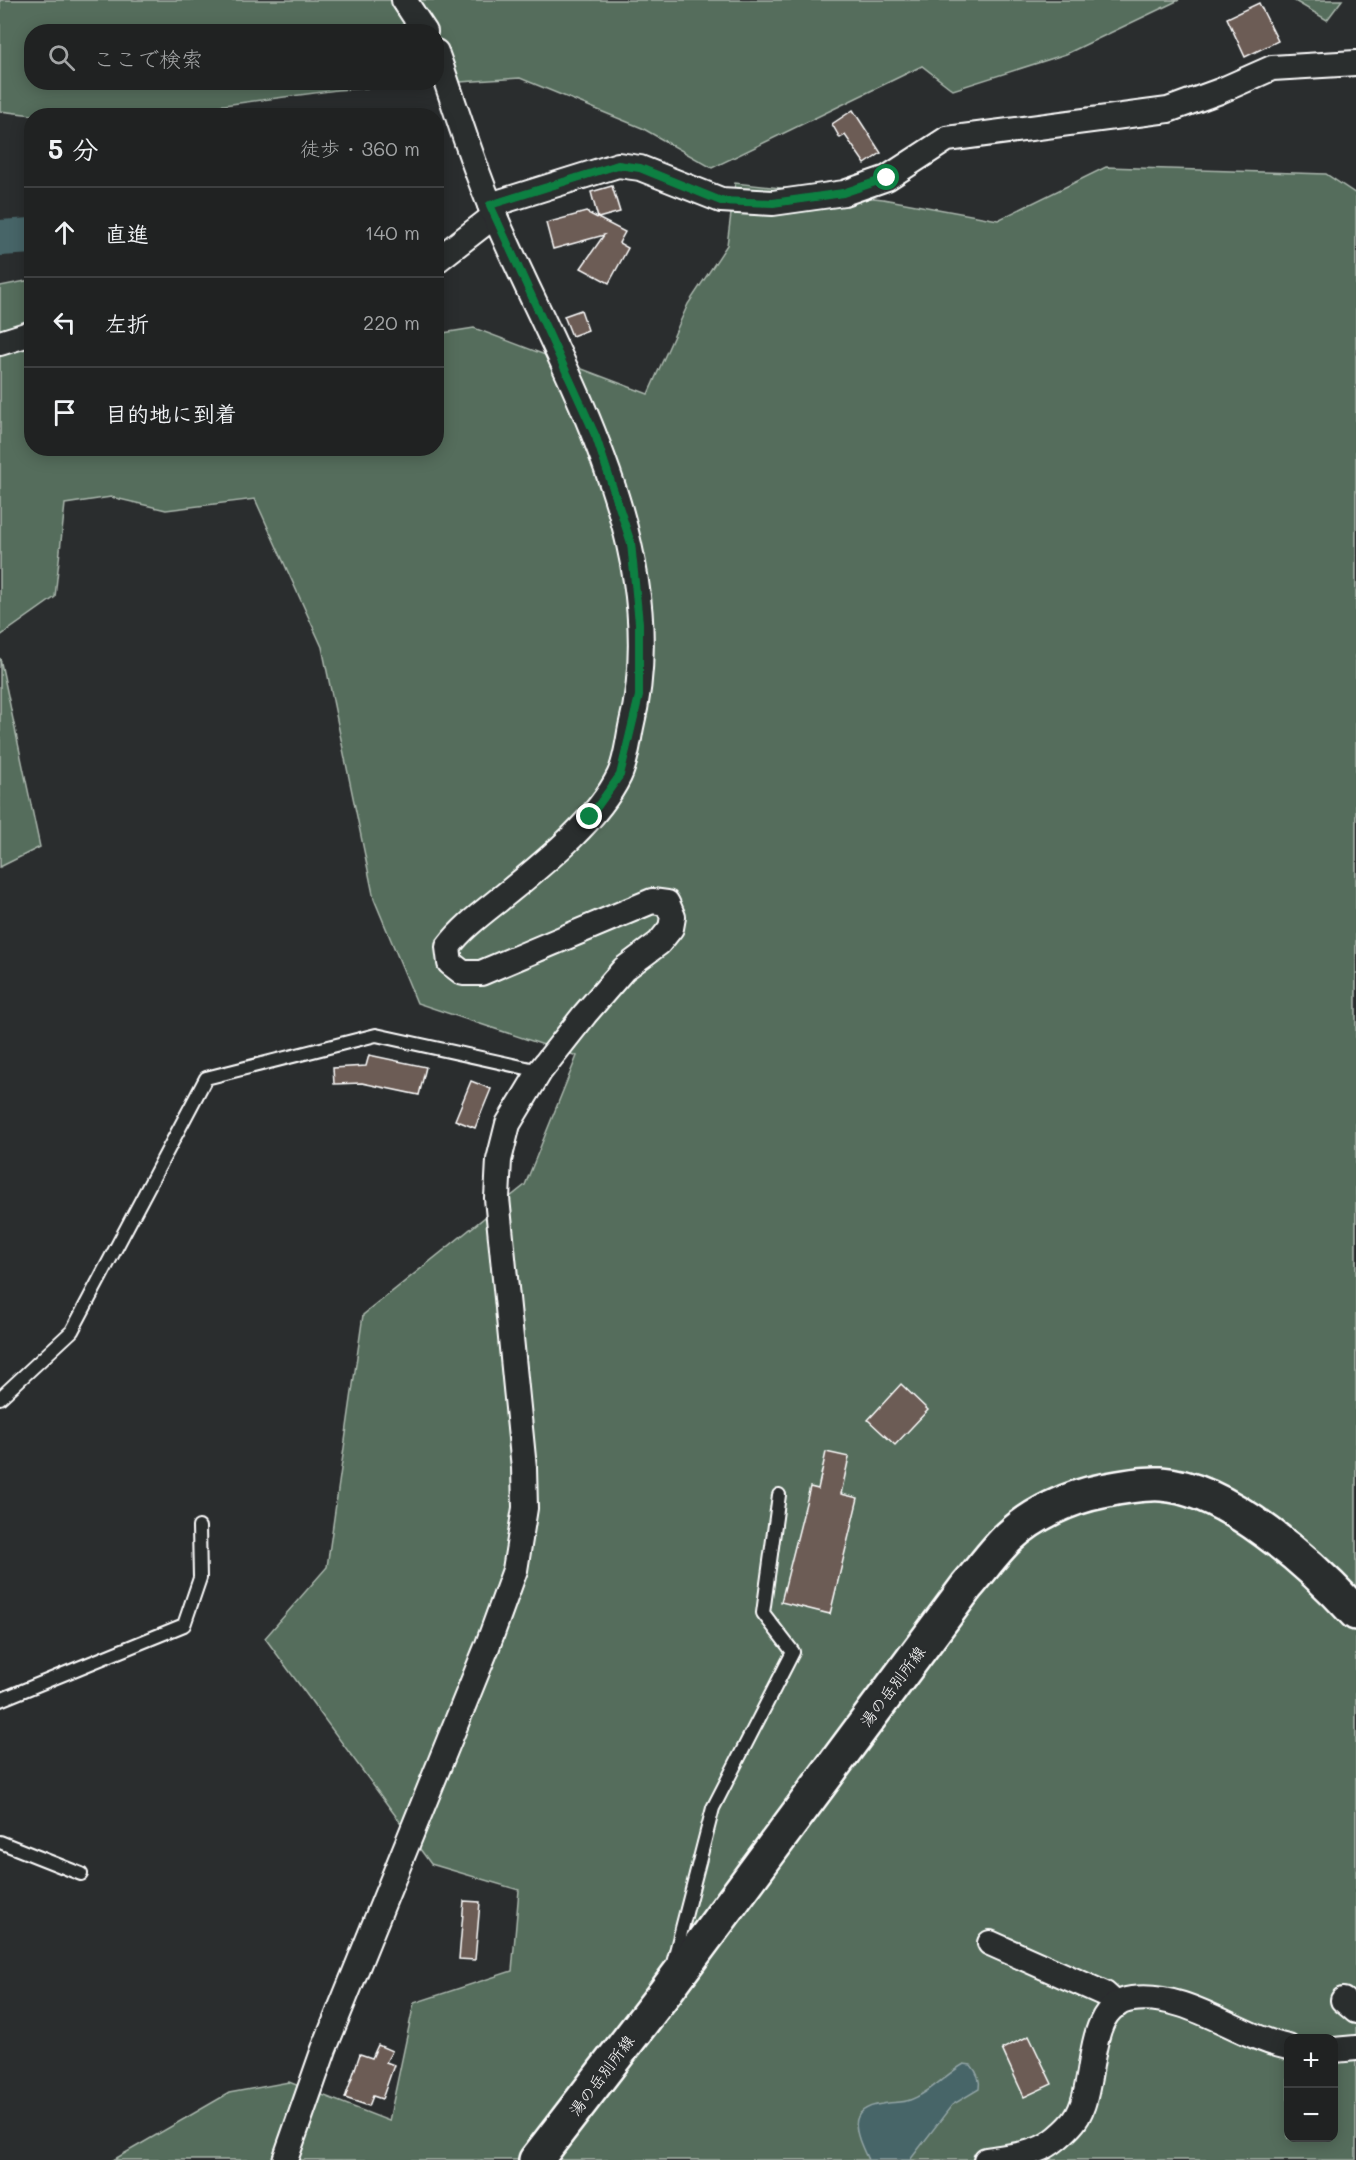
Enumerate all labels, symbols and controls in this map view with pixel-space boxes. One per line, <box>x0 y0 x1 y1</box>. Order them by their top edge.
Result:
search box <box>24 24 444 90</box>
icon: search <box>45 41 78 74</box>
text: ここで検索 <box>93 44 203 73</box>
text: 5 分 <box>48 132 99 166</box>
text: 徒歩 · 360 m <box>300 135 420 161</box>
route start <box>873 164 899 190</box>
icon: ahead <box>48 216 81 249</box>
text: 直進 <box>105 219 149 248</box>
text: 140 m <box>365 219 420 245</box>
icon: left <box>48 306 81 339</box>
text: 左折 <box>105 309 149 338</box>
text: 220 m <box>363 309 420 335</box>
icon: arrive <box>48 396 81 429</box>
text: 目的地に到着 <box>105 399 237 428</box>
route end <box>576 803 602 829</box>
street label: 湯の岳別所線 <box>855 1641 929 1731</box>
street label: 湯の岳別所線 <box>564 2030 638 2120</box>
map controls <box>1284 2034 1338 2142</box>
button: + <box>1284 2034 1338 2088</box>
button: − <box>1284 2088 1338 2142</box>

